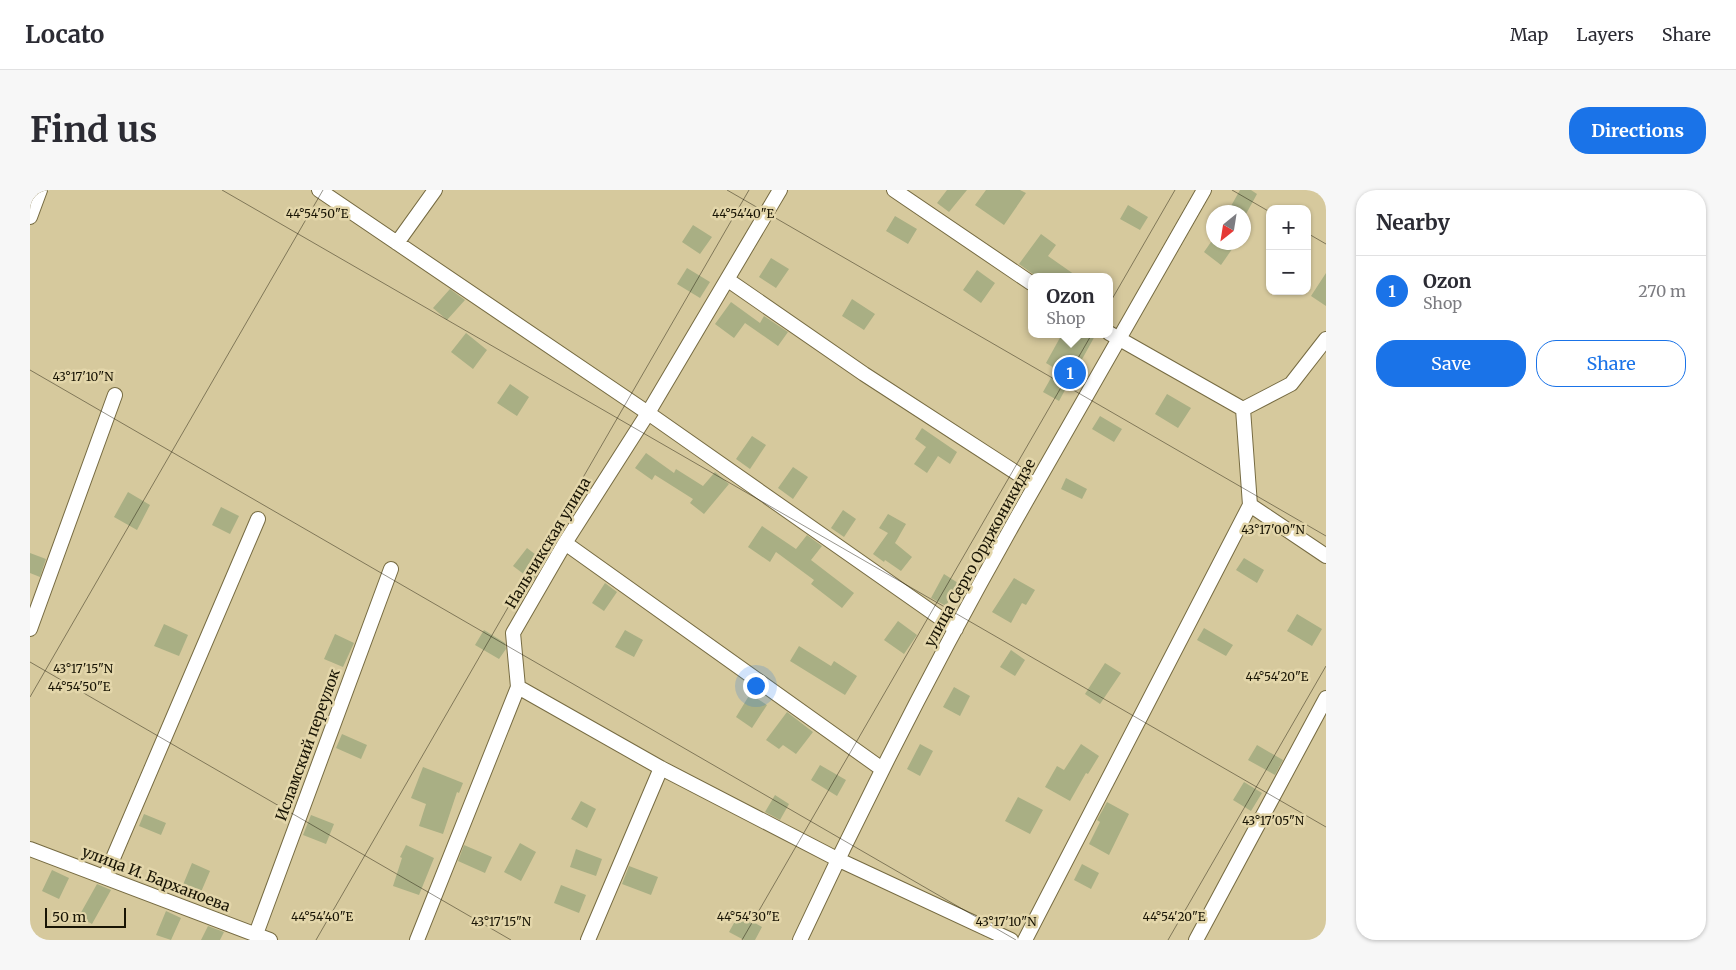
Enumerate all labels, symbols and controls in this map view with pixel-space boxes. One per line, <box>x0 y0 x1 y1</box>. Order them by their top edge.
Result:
text: Locato <box>25 19 104 50</box>
text: Map <box>1510 23 1548 46</box>
text: Layers <box>1576 23 1634 46</box>
text: Share <box>1662 23 1711 46</box>
button: Directions <box>1569 107 1706 154</box>
text: Find us <box>30 108 157 152</box>
north arrow <box>1206 205 1251 250</box>
map controls <box>1266 205 1311 295</box>
button: + <box>1266 205 1311 250</box>
text: 44°54'50"E <box>286 206 349 221</box>
text: 44°54'40"E <box>712 206 774 221</box>
text: Nearby <box>1376 209 1450 236</box>
button: − <box>1266 250 1311 295</box>
text: Ozon <box>1423 269 1472 293</box>
popup <box>1028 273 1113 338</box>
text: 1 <box>1388 281 1396 301</box>
text: 270 m <box>1638 281 1686 301</box>
text: Ozon <box>1046 284 1095 308</box>
text: Shop <box>1423 293 1462 313</box>
text: Shop <box>1046 308 1085 328</box>
button: Save <box>1376 340 1526 387</box>
button: Share <box>1536 340 1686 387</box>
pin: 1 <box>1054 354 1086 392</box>
text: 43°17'10"N <box>53 369 114 384</box>
street label: улица Серго Орджоникидзе <box>920 455 1039 650</box>
street label: Нальчикская улица <box>501 474 594 612</box>
text: 43°17'00"N <box>1241 522 1305 537</box>
text: 43°17'15"N <box>53 661 114 676</box>
street label: Исламский переулок <box>271 666 344 823</box>
text: 44°54'20"E <box>1246 669 1309 684</box>
your location <box>743 673 769 699</box>
text: 44°54'50"E <box>48 679 111 694</box>
text: 43°17'05"N <box>1242 813 1305 828</box>
street label: улица И. Барханоева <box>79 841 233 916</box>
scale bar <box>45 905 126 928</box>
text: 50 m <box>52 908 86 926</box>
text: 44°54'40"E <box>291 909 353 924</box>
text: 44°54'30"E <box>717 909 780 924</box>
text: 44°54'20"E <box>1143 909 1206 924</box>
text: 43°17'15"N <box>471 914 532 929</box>
text: 43°17'10"N <box>976 914 1037 929</box>

